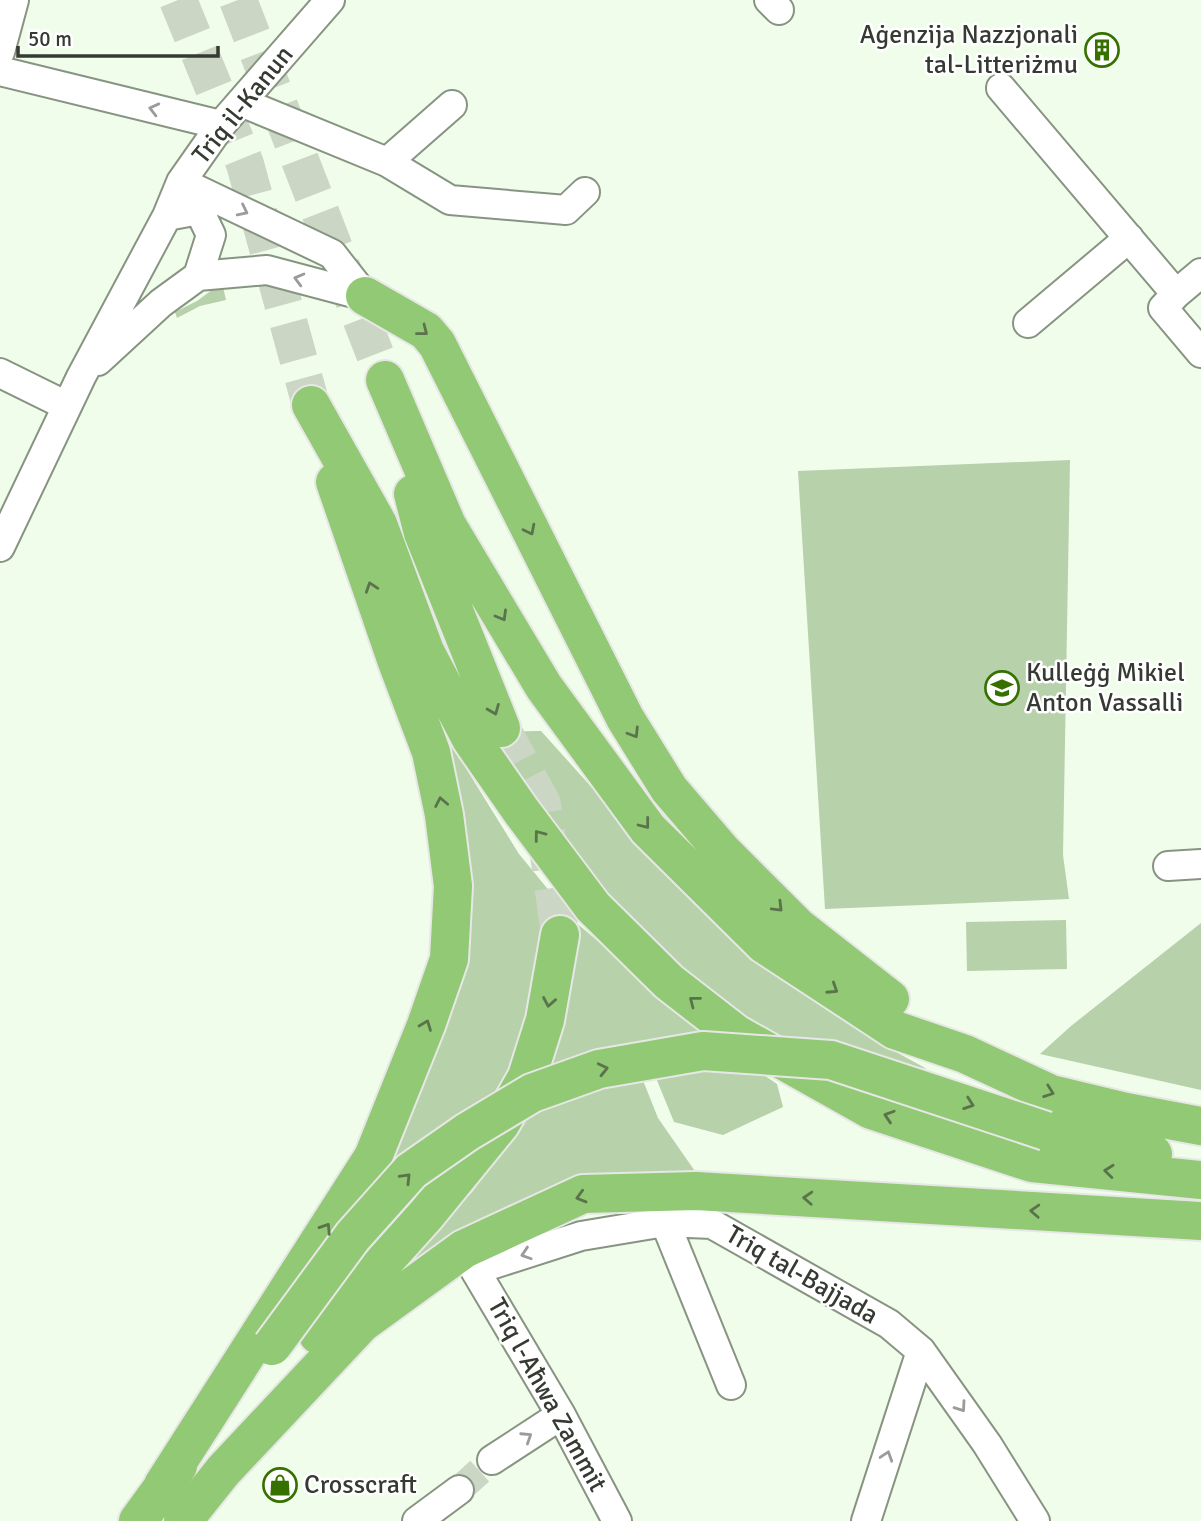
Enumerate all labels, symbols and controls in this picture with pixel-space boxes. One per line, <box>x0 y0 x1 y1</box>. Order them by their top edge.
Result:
scale bar <box>18 14 217 58</box>
place label: Aġenzija Nazzjonali tal-Litteriżmu <box>860 19 1078 81</box>
text: 50 m <box>28 26 72 52</box>
building icon: Aġenzija Nazzjonali tal-Litteriżmu <box>1083 31 1121 69</box>
street label: Triq il-Kanun <box>186 39 300 171</box>
one-way arrow <box>148 103 160 117</box>
one-way arrow <box>236 203 248 217</box>
one-way arrow <box>293 272 305 287</box>
one-way arrow <box>416 323 428 336</box>
one-way arrow <box>522 523 536 535</box>
one-way arrow <box>365 581 379 593</box>
one-way arrow <box>494 609 507 622</box>
place label: Kulleġġ Mikiel Anton Vassalli <box>1026 657 1185 719</box>
school or university icon: Kulleġġ Mikiel Anton Vassalli <box>983 669 1021 707</box>
one-way arrow <box>486 704 500 716</box>
one-way arrow <box>625 725 638 738</box>
one-way arrow <box>435 796 450 808</box>
one-way arrow <box>636 816 649 828</box>
one-way arrow <box>535 831 548 843</box>
one-way arrow <box>770 899 783 912</box>
one-way arrow <box>825 981 838 994</box>
one-way arrow <box>542 996 557 1008</box>
one-way arrow <box>689 997 702 1010</box>
one-way arrow <box>417 1019 431 1031</box>
one-way arrow <box>597 1063 609 1078</box>
one-way arrow <box>1043 1083 1055 1097</box>
one-way arrow <box>962 1096 974 1110</box>
one-way arrow <box>883 1110 896 1124</box>
one-way arrow <box>1103 1164 1114 1179</box>
one-way arrow <box>397 1173 410 1186</box>
one-way arrow <box>576 1189 588 1204</box>
one-way arrow <box>802 1190 813 1205</box>
one-way arrow <box>1029 1204 1040 1219</box>
street label: Triq tal-Bajjada <box>720 1219 884 1331</box>
one-way arrow <box>318 1223 331 1236</box>
one-way arrow <box>520 1245 532 1260</box>
street label: Triq l-Aħwa Zammit <box>481 1293 613 1497</box>
one-way arrow <box>953 1399 965 1412</box>
one-way arrow <box>519 1433 532 1446</box>
one-way arrow <box>879 1450 893 1463</box>
shop icon: Crosscraft <box>261 1466 299 1504</box>
place label: Crosscraft <box>304 1469 417 1501</box>

